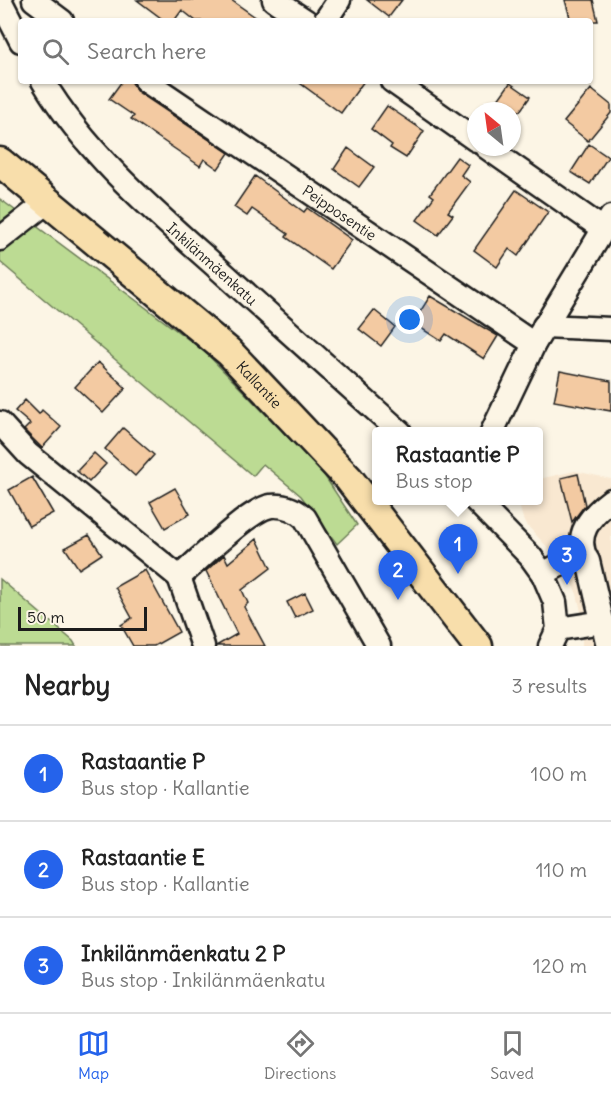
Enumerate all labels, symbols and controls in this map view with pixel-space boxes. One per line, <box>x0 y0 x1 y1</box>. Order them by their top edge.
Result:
search box <box>18 18 593 84</box>
icon: search <box>39 35 72 68</box>
text: Search here <box>87 37 206 65</box>
north arrow <box>467 102 521 156</box>
street label: Peipposentie <box>299 180 380 244</box>
street label: Inkilänmäenkatu <box>163 218 262 309</box>
your location <box>395 305 424 334</box>
street label: Kallantie <box>233 357 286 412</box>
popup <box>372 427 543 505</box>
text: Rastaantie P <box>395 440 520 468</box>
text: Bus stop <box>395 468 473 493</box>
pin: 1 <box>438 524 478 574</box>
pin: 3 <box>548 536 586 585</box>
pin: 2 <box>378 550 418 600</box>
scale bar <box>18 604 147 632</box>
text: 50 m <box>27 607 65 627</box>
text: Nearby <box>24 669 110 702</box>
text: 3 results <box>511 673 587 698</box>
text: Rastaantie P <box>81 747 205 775</box>
text: 1 <box>40 761 47 786</box>
text: 100 m <box>530 761 587 786</box>
text: Bus stop · Kallantie <box>81 775 250 800</box>
text: Rastaantie E <box>81 843 205 871</box>
text: 2 <box>38 857 49 882</box>
text: 110 m <box>536 857 587 882</box>
text: Bus stop · Kallantie <box>81 871 250 896</box>
text: Inkilänmäenkatu 2 P <box>81 939 286 967</box>
text: 3 <box>38 953 49 978</box>
text: 120 m <box>533 953 587 978</box>
text: Bus stop · Inkilänmäenkatu <box>81 967 326 992</box>
tab: Map <box>77 1027 110 1083</box>
tab: Directions <box>264 1027 336 1083</box>
tab: Saved <box>490 1027 534 1083</box>

